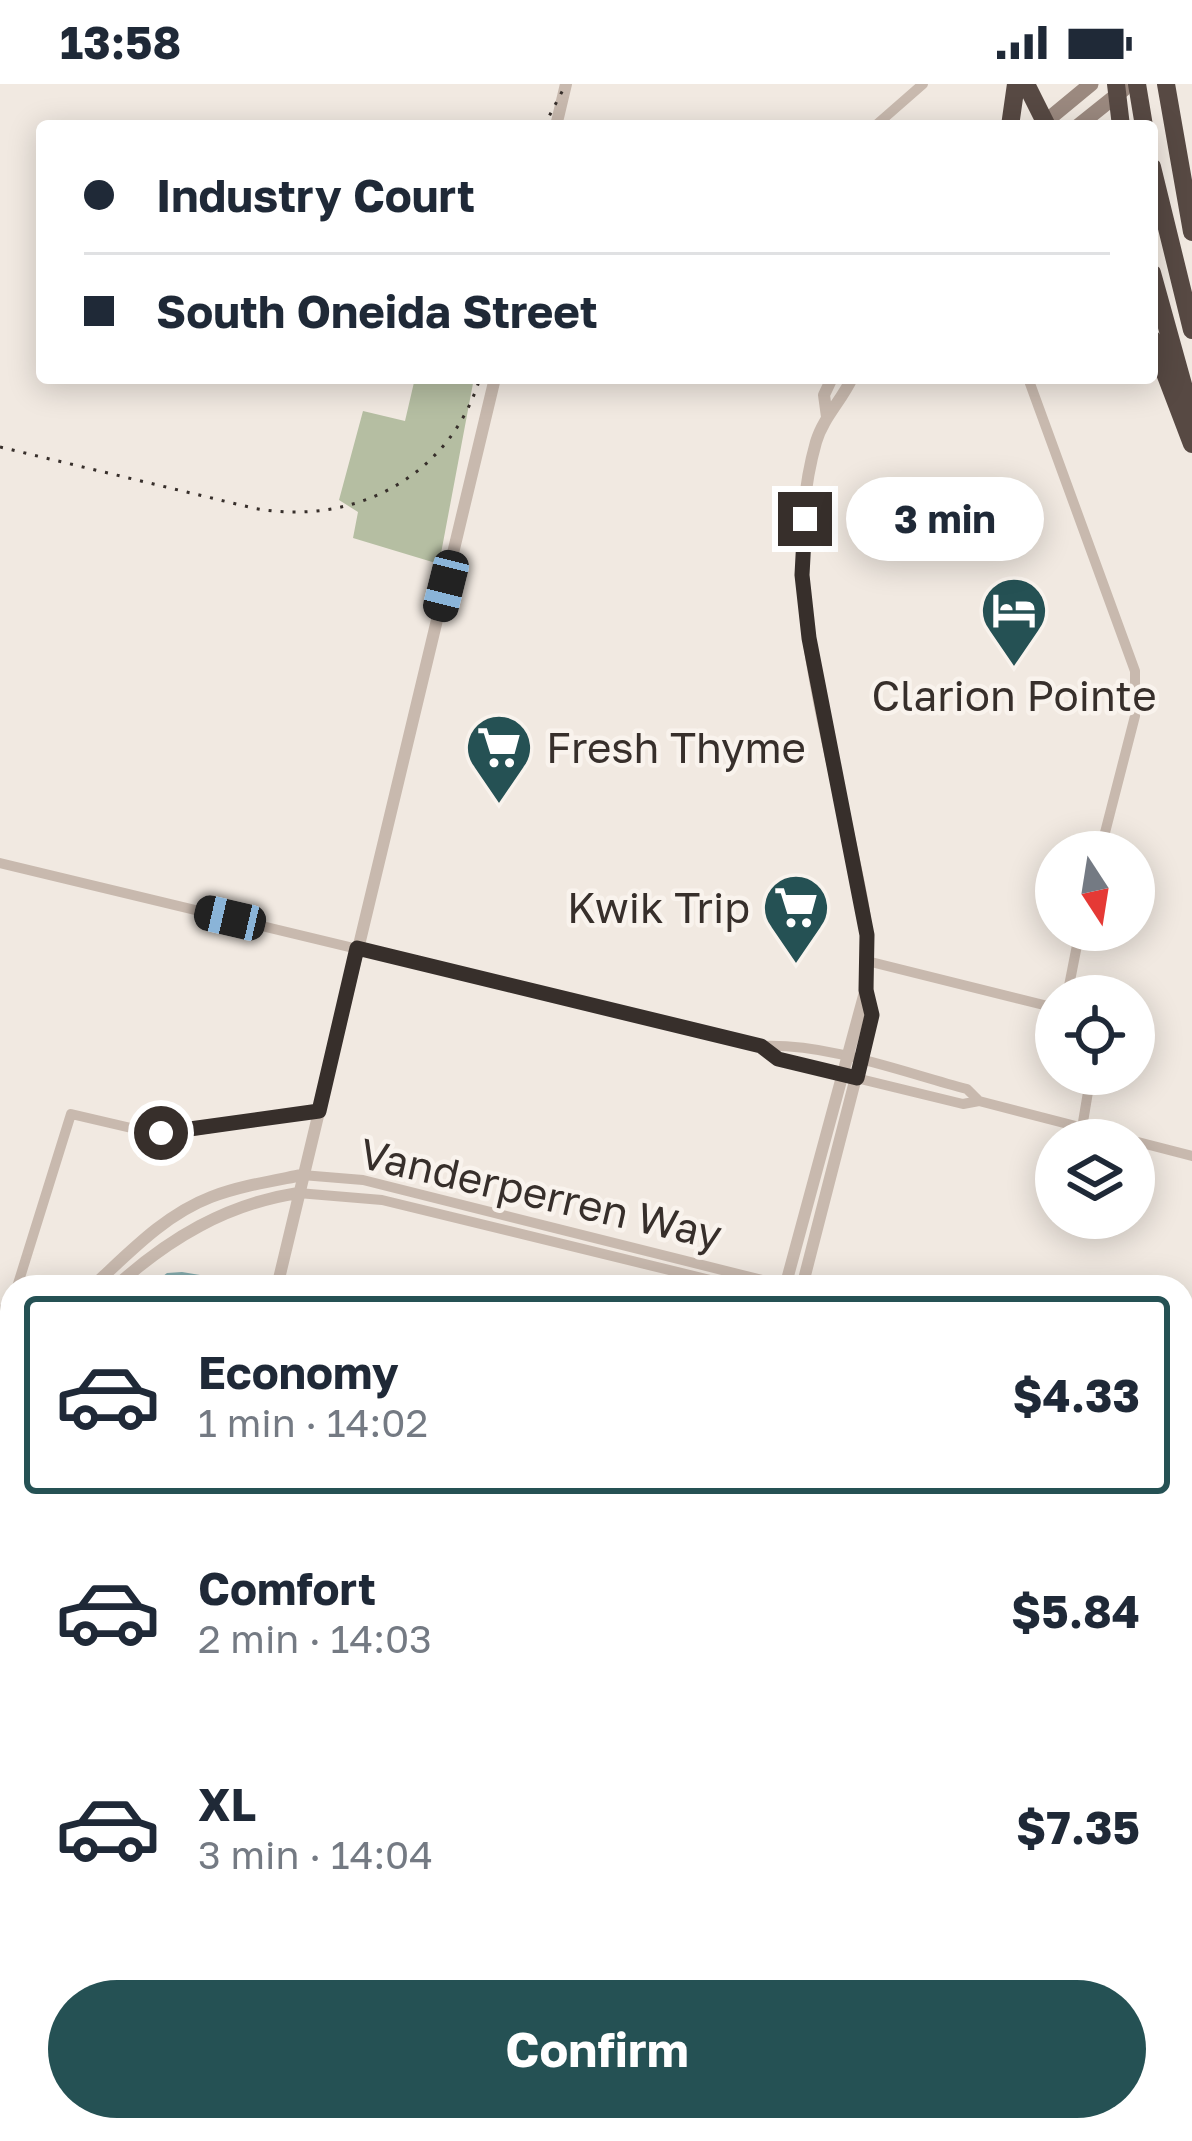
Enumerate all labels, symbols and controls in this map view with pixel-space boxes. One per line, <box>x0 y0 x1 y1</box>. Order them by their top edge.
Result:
text: 13:58 <box>60 15 181 69</box>
text: Industry Court <box>156 168 475 222</box>
text: South Oneida Street <box>156 284 598 338</box>
callout: 3 min <box>847 477 1045 561</box>
route end <box>778 492 832 546</box>
text: 3 min <box>894 495 996 542</box>
car <box>420 547 472 625</box>
hotel icon: Clarion Pointe <box>979 575 1049 669</box>
place label: Clarion Pointe <box>871 670 1157 720</box>
supermarket icon: Fresh Thyme <box>464 712 534 806</box>
place label: Fresh Thyme <box>546 722 806 772</box>
north arrow <box>1035 831 1155 951</box>
map controls <box>1035 831 1155 1239</box>
supermarket icon: Kwik Trip <box>761 872 831 966</box>
place label: Kwik Trip <box>567 882 750 932</box>
car <box>191 892 269 944</box>
button: locate <box>1035 975 1155 1095</box>
route start <box>134 1106 188 1160</box>
button: layers <box>1035 1119 1155 1239</box>
street label: Vanderperren Way <box>355 1127 727 1259</box>
icon: car <box>54 1341 162 1449</box>
text: Economy <box>198 1345 399 1399</box>
text: $4.33 <box>1012 1368 1140 1422</box>
text: 1 min · 14:02 <box>198 1399 428 1446</box>
icon: car <box>54 1557 162 1665</box>
text: Comfort <box>198 1561 376 1615</box>
text: $5.84 <box>1011 1584 1140 1638</box>
text: 2 min · 14:03 <box>198 1615 432 1662</box>
icon: car <box>54 1773 162 1881</box>
text: XL <box>198 1777 256 1831</box>
text: $7.35 <box>1016 1800 1140 1854</box>
text: 3 min · 14:04 <box>198 1831 433 1878</box>
button: Confirm <box>48 1980 1146 2118</box>

